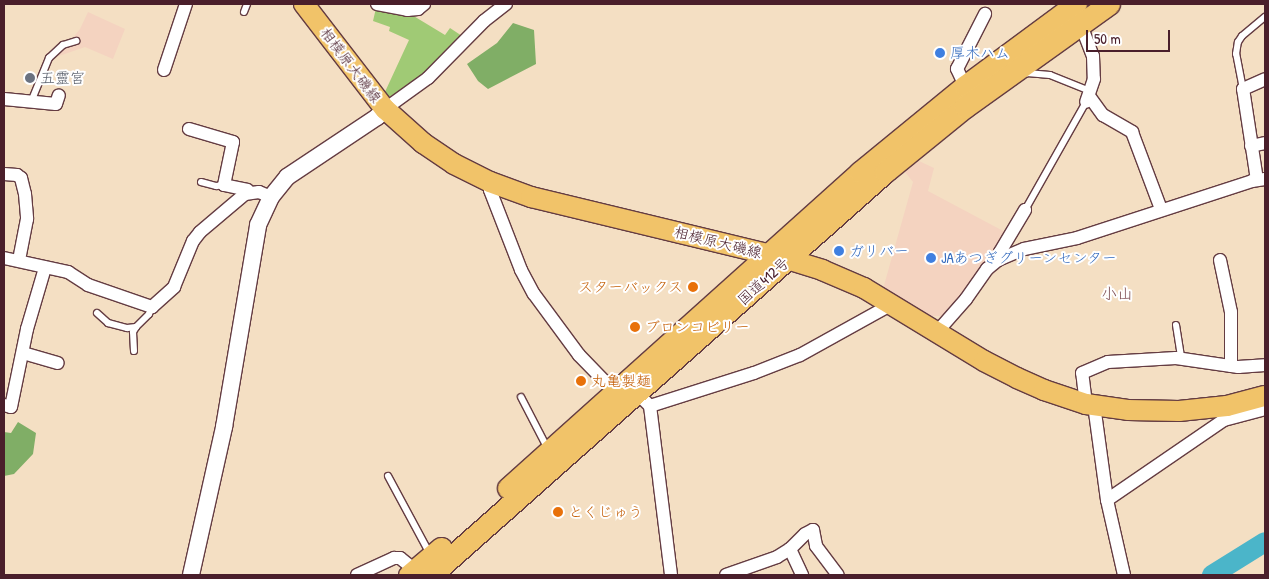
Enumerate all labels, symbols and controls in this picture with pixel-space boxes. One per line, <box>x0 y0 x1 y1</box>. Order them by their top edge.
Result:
scale bar <box>1089 20 1173 52</box>
street label: 相模原大磯線 <box>317 24 385 106</box>
text: 50 m <box>1094 28 1121 49</box>
place label: 厚木ハム <box>950 44 1010 62</box>
marker: 厚木ハム <box>934 47 946 59</box>
place label: 五靈宮 <box>40 69 85 87</box>
marker: 五靈宮 <box>24 72 36 84</box>
street label: 相模原大磯線 <box>672 222 764 262</box>
place label: ガリバー <box>849 242 909 260</box>
marker: ガリバー <box>833 245 845 257</box>
place label: JAあつぎグリーンセンター <box>941 249 1119 267</box>
marker: JAあつぎグリーンセンター <box>925 252 937 264</box>
street label: 国道412号 <box>734 253 792 309</box>
place label: スターバックス <box>578 278 683 296</box>
marker: スターバックス <box>687 281 699 293</box>
district label: 小山 <box>1101 283 1133 303</box>
place label: ブロンコビリー <box>645 318 750 336</box>
marker: ブロンコビリー <box>629 321 641 333</box>
place label: 丸亀製麺 <box>591 372 651 390</box>
marker: 丸亀製麺 <box>575 375 587 387</box>
place label: とくじゅう <box>568 503 643 521</box>
marker: とくじゅう <box>552 506 564 518</box>

